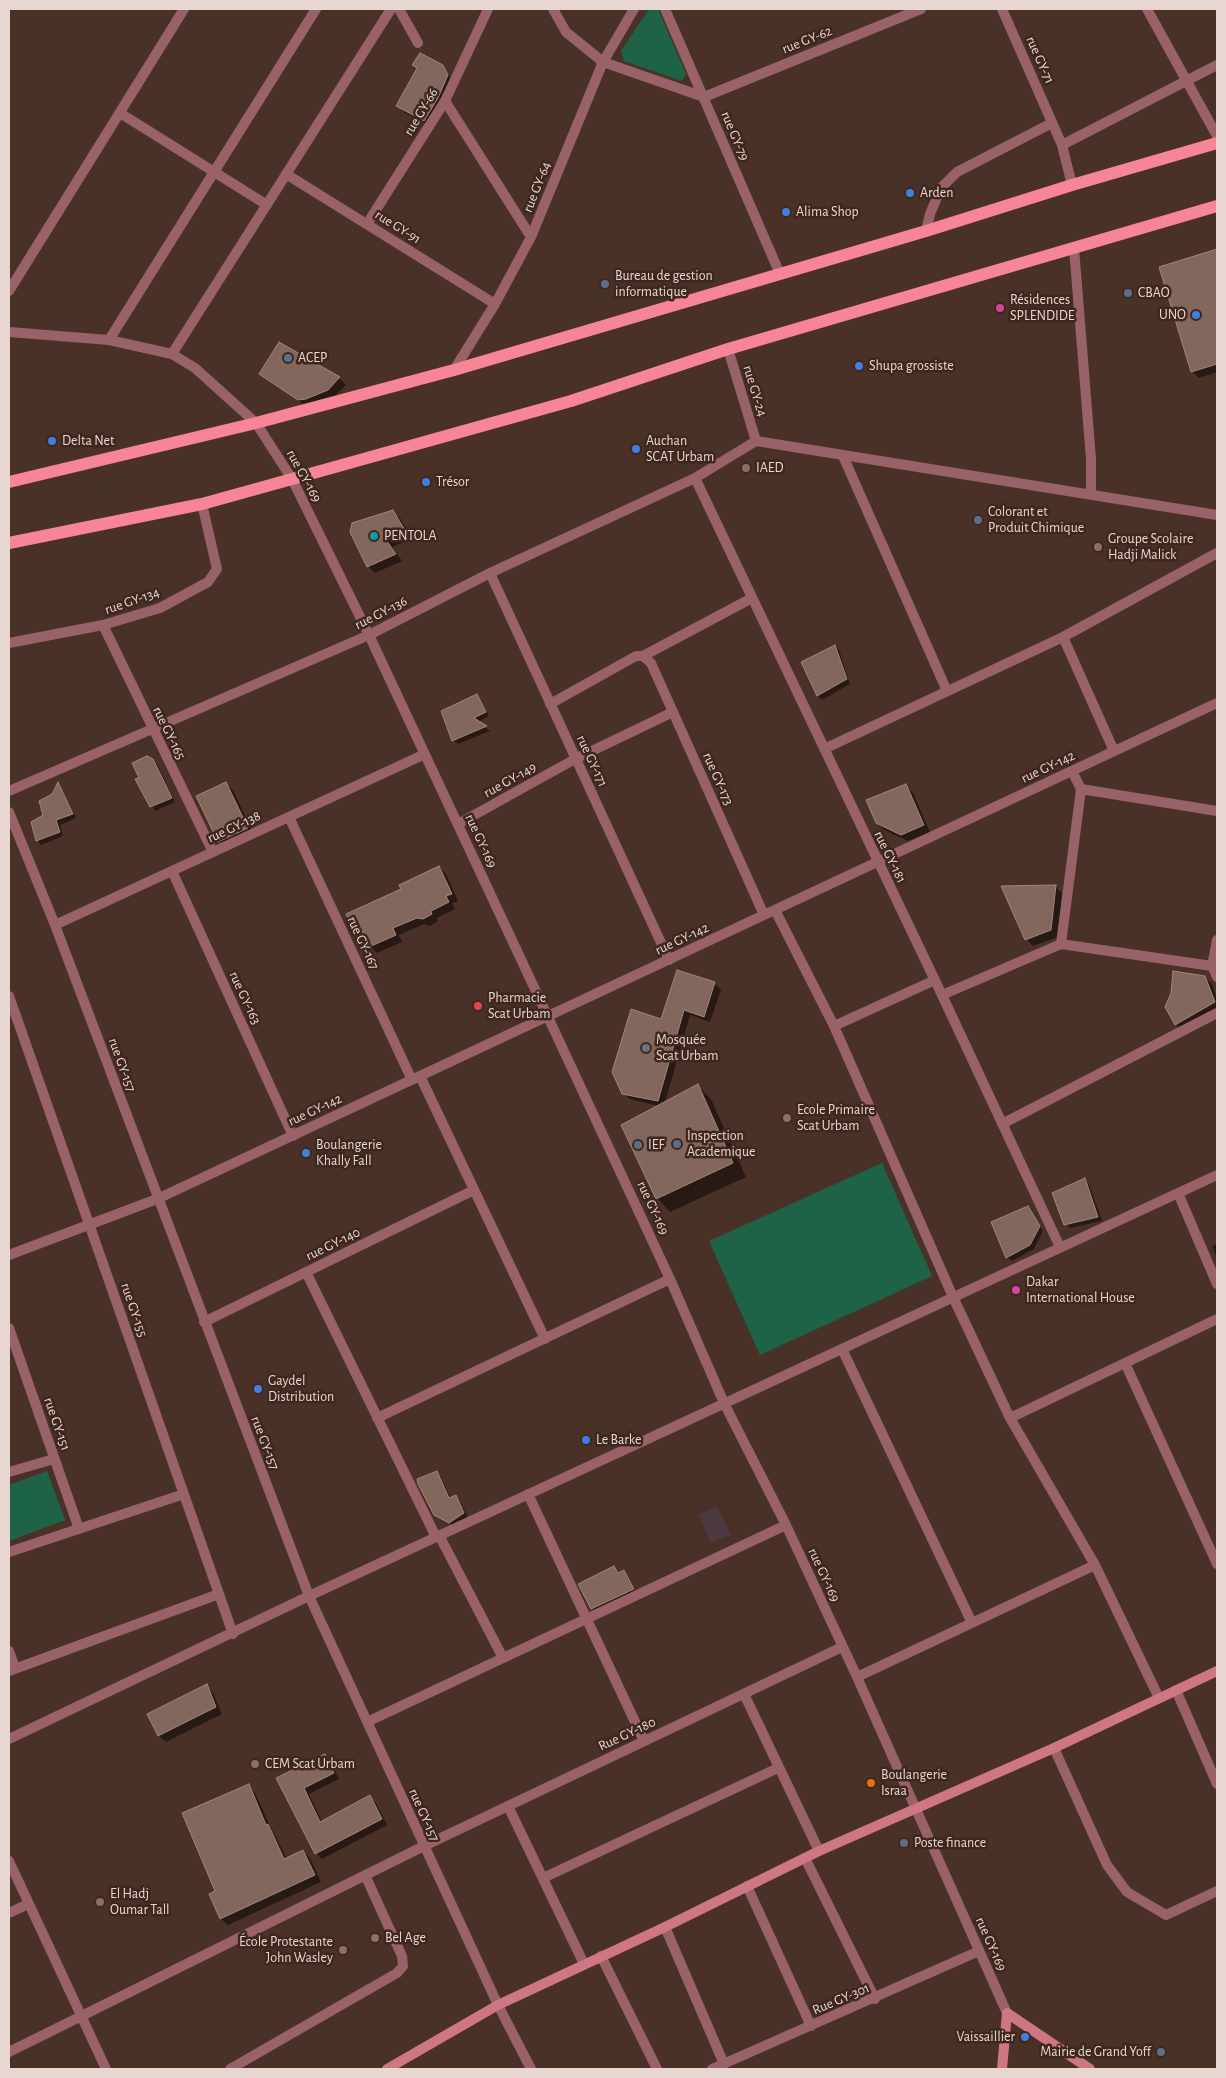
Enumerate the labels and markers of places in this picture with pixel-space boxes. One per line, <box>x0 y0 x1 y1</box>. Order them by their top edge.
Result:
place label: Arden <box>920 185 953 201</box>
marker: Arden <box>904 187 916 199</box>
place label: Alima Shop <box>796 204 859 220</box>
marker: Alima Shop <box>780 206 792 218</box>
place label: Bureau de gestion informatique <box>615 268 713 300</box>
marker: Bureau de gestion informatique <box>599 278 611 290</box>
place label: CBAO <box>1138 285 1170 301</box>
marker: CBAO <box>1122 287 1134 299</box>
place label: Résidences SPLENDIDE <box>1010 292 1075 324</box>
marker: Résidences SPLENDIDE <box>994 302 1006 314</box>
place label: UNO <box>1159 307 1186 323</box>
marker: UNO <box>1190 309 1202 321</box>
place label: ACEP <box>298 350 327 366</box>
marker: ACEP <box>282 352 294 364</box>
place label: Shupa grossiste <box>869 358 954 374</box>
marker: Shupa grossiste <box>853 360 865 372</box>
place label: Delta Net <box>62 433 114 449</box>
place label: Auchan SCAT Urbam <box>646 433 714 466</box>
marker: Delta Net <box>46 435 58 447</box>
marker: Auchan SCAT Urbam <box>630 443 642 455</box>
place label: IAED <box>756 460 784 476</box>
marker: IAED <box>740 462 752 474</box>
place label: Trésor <box>436 474 469 490</box>
marker: Trésor <box>420 476 432 488</box>
place label: Colorant et Produit Chimique <box>988 504 1084 536</box>
marker: Colorant et Produit Chimique <box>972 514 984 526</box>
place label: PENTOLA <box>384 528 436 544</box>
marker: PENTOLA <box>368 530 380 542</box>
place label: Groupe Scolaire Hadji Malick <box>1108 531 1193 564</box>
marker: Groupe Scolaire Hadji Malick <box>1092 541 1104 553</box>
place label: Pharmacie Scat Urbam <box>488 990 551 1022</box>
marker: Pharmacie Scat Urbam <box>472 1000 484 1012</box>
place label: Mosquée Scat Urbam <box>656 1032 719 1064</box>
marker: Mosquée Scat Urbam <box>640 1042 652 1054</box>
place label: Ecole Primaire Scat Urbam <box>797 1102 875 1134</box>
marker: Ecole Primaire Scat Urbam <box>781 1112 793 1124</box>
place label: Inspection Academique <box>687 1128 756 1160</box>
place label: Boulangerie Khally Fall <box>316 1137 382 1170</box>
place label: IEF <box>648 1137 665 1153</box>
marker: Inspection Academique <box>671 1138 683 1150</box>
marker: IEF <box>632 1139 644 1151</box>
marker: Boulangerie Khally Fall <box>300 1147 312 1159</box>
place label: Dakar International House <box>1026 1274 1135 1306</box>
marker: Dakar International House <box>1010 1284 1022 1296</box>
place label: Gaydel Distribution <box>268 1373 334 1405</box>
marker: Gaydel Distribution <box>252 1383 264 1395</box>
place label: Le Barke <box>596 1432 641 1448</box>
marker: Le Barke <box>580 1434 592 1446</box>
place label: CEM Scat Urbam <box>265 1756 355 1772</box>
marker: CEM Scat Urbam <box>249 1758 261 1770</box>
place label: Boulangerie Israa <box>881 1767 947 1800</box>
marker: Boulangerie Israa <box>865 1777 877 1789</box>
place label: Poste finance <box>914 1835 986 1851</box>
marker: Poste finance <box>898 1837 910 1849</box>
place label: El Hadj Oumar Tall <box>110 1886 170 1918</box>
marker: El Hadj Oumar Tall <box>94 1896 106 1908</box>
place label: Bel Age <box>385 1930 426 1946</box>
marker: Bel Age <box>369 1932 381 1944</box>
place label: École Protestante John Wasley <box>239 1934 333 1966</box>
marker: École Protestante John Wasley <box>337 1944 349 1956</box>
place label: Vaissaillier <box>957 2029 1015 2045</box>
marker: Vaissaillier <box>1019 2031 1031 2043</box>
place label: Mairie de Grand Yoff <box>1040 2044 1151 2060</box>
marker: Mairie de Grand Yoff <box>1155 2046 1167 2058</box>

